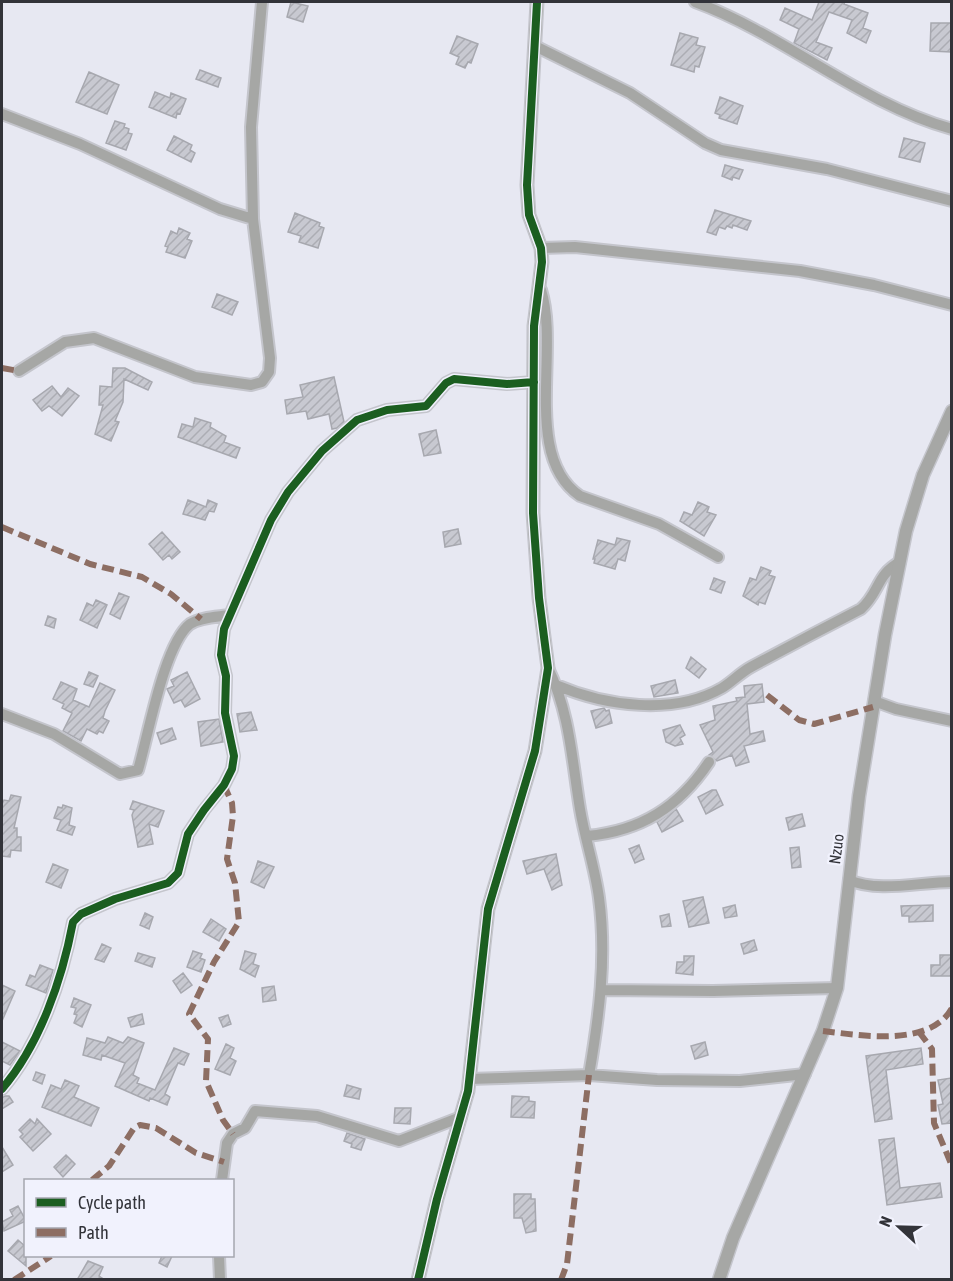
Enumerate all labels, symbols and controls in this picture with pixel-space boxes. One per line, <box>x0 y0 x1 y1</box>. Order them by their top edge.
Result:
street label: Nzuo <box>825 833 847 865</box>
legend <box>24 1179 234 1257</box>
text: Cycle path <box>78 1192 146 1213</box>
north arrow <box>869 1197 929 1257</box>
text: N <box>875 1214 895 1229</box>
text: Path <box>78 1222 109 1243</box>

